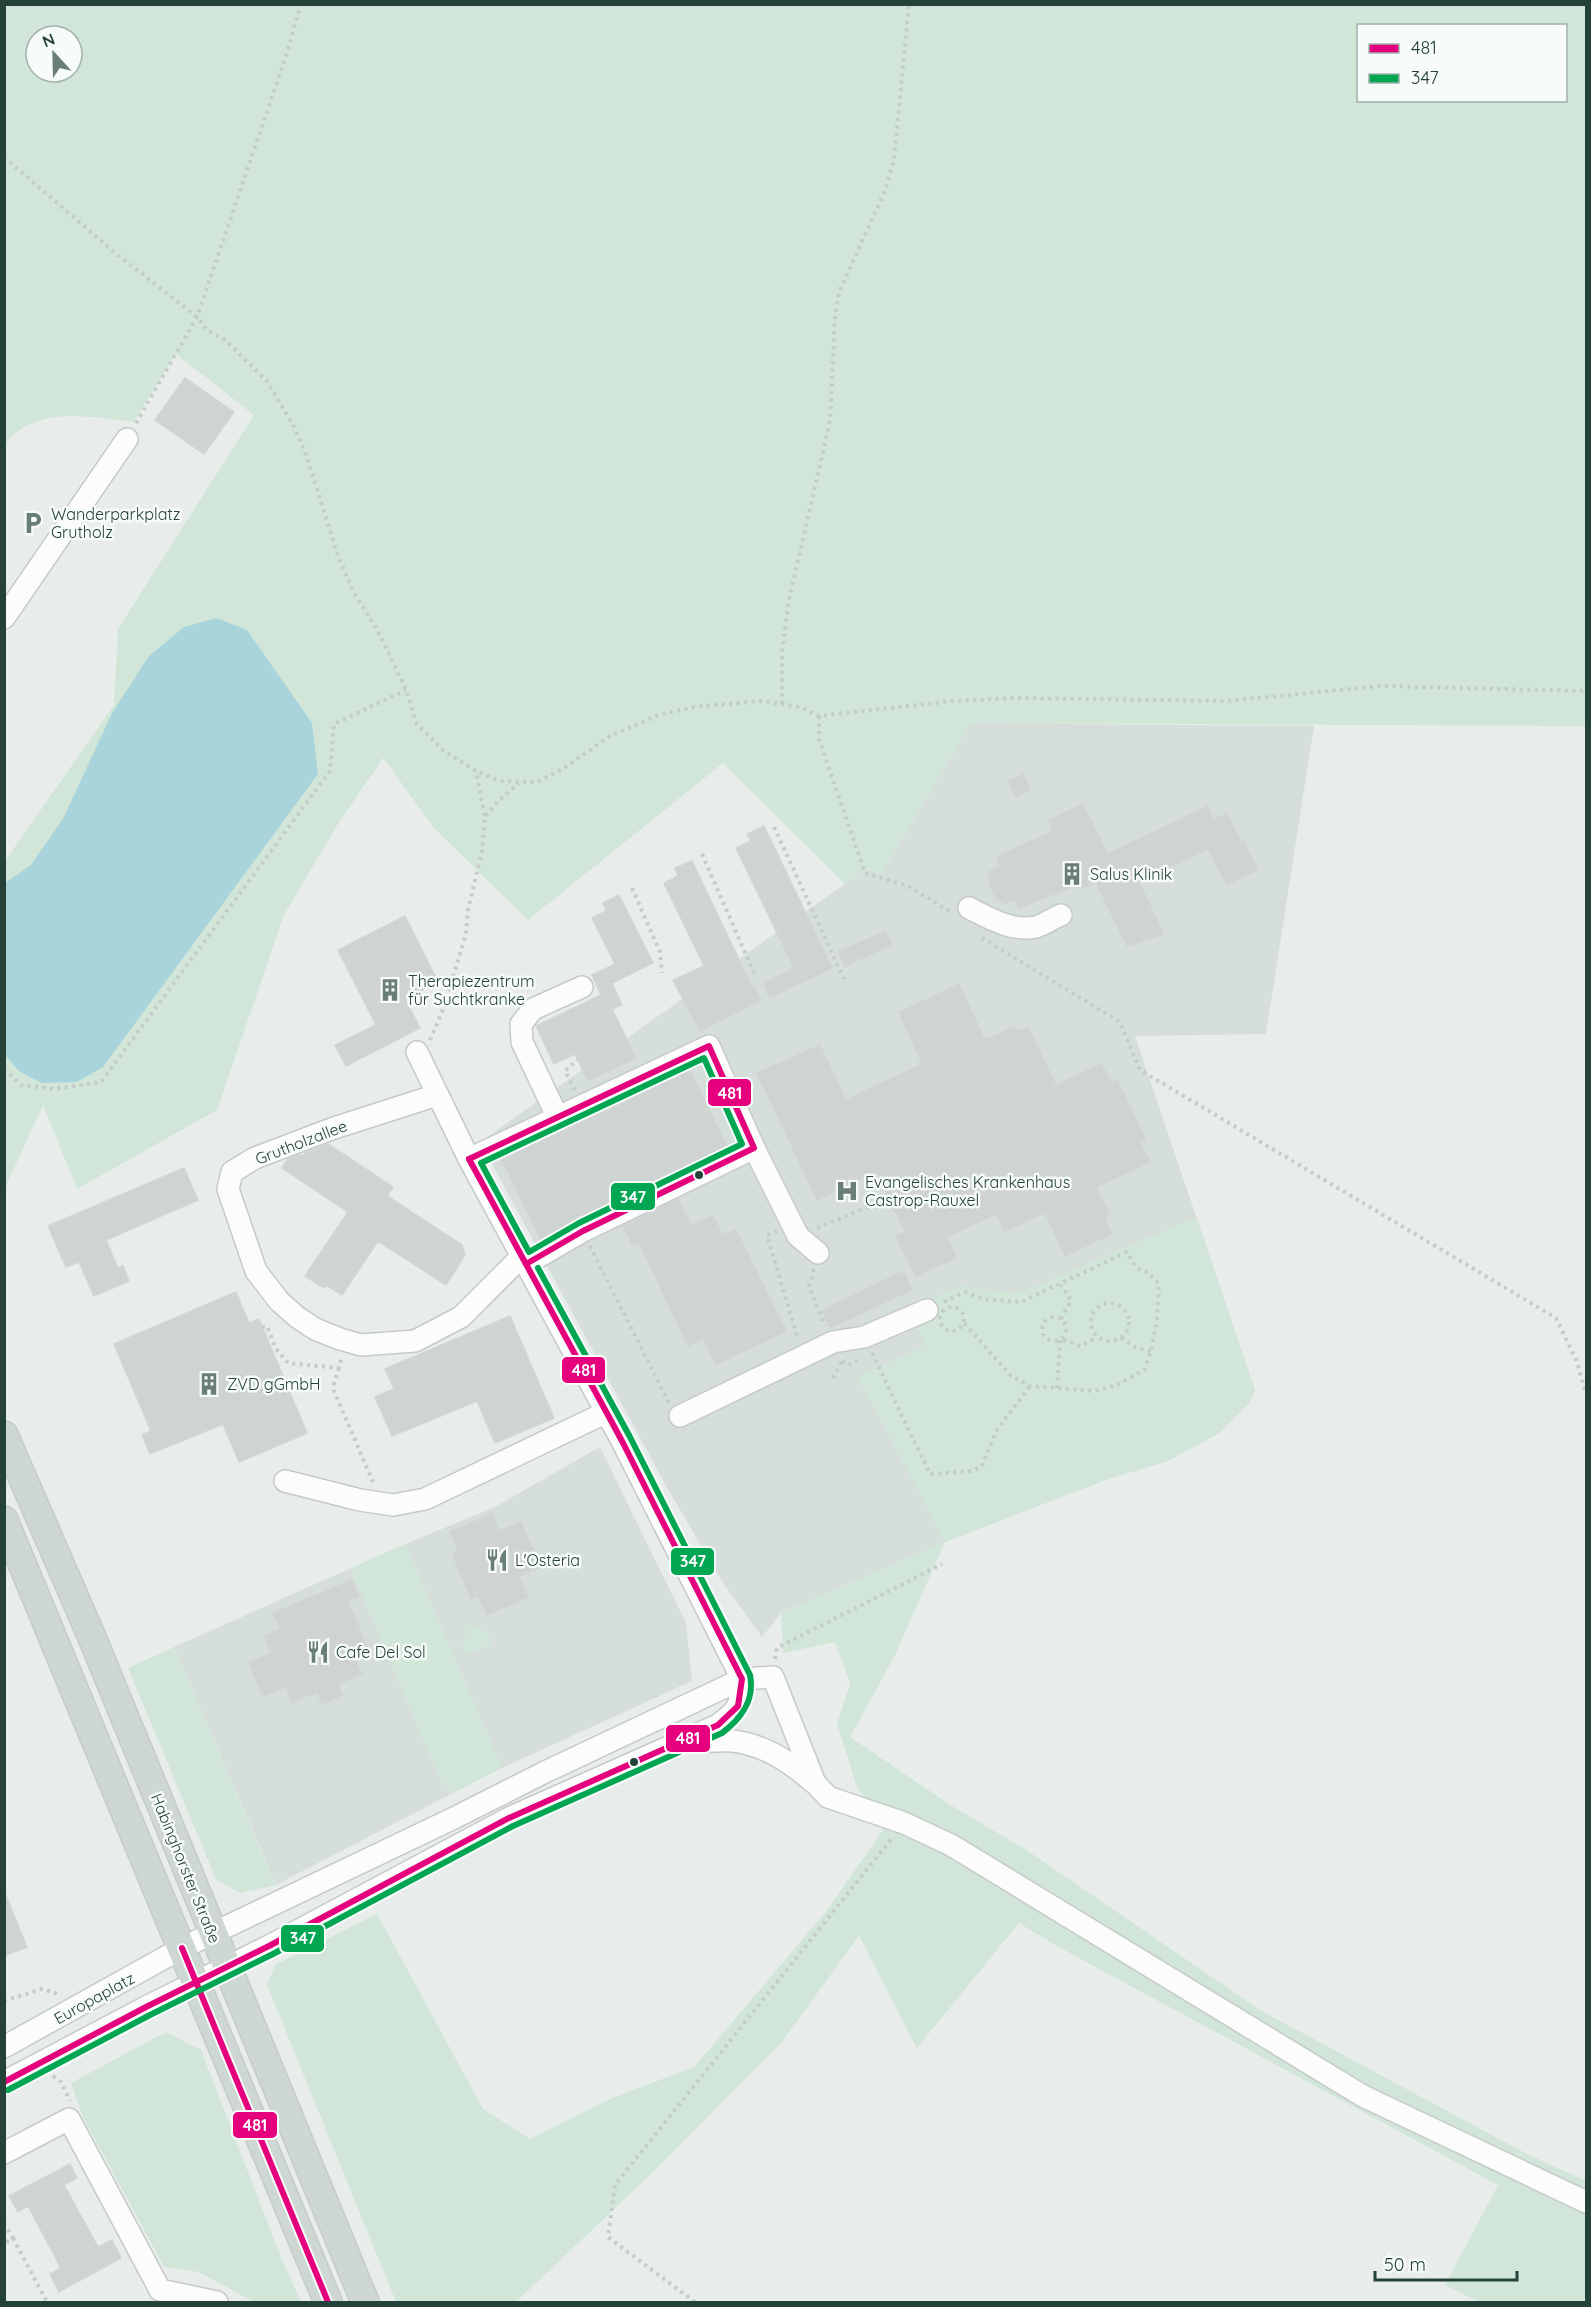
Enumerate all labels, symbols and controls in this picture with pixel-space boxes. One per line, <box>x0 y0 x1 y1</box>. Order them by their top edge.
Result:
north arrow <box>24 24 84 84</box>
legend <box>1357 24 1567 102</box>
text: N <box>39 29 58 52</box>
text: 481 <box>1411 36 1437 59</box>
text: 347 <box>1411 66 1439 89</box>
place label: Wanderparkplatz Grutholz <box>51 504 180 542</box>
parking icon: Wanderparkplatz Grutholz <box>20 510 46 536</box>
building icon: Salus Klinik <box>1059 861 1085 887</box>
place label: Salus Klinik <box>1090 864 1172 884</box>
place label: Therapiezentrum für Suchtkranke <box>408 971 535 1009</box>
building icon: Therapiezentrum für Suchtkranke <box>377 977 403 1003</box>
line badge: 481 <box>707 1078 752 1107</box>
text: 481 <box>718 1083 742 1103</box>
street label: Grutholzallee <box>252 1115 350 1169</box>
unlabelled marker <box>693 1169 705 1181</box>
place label: Evangelisches Krankenhaus Castrop-Rauxel <box>865 1172 1070 1210</box>
hospital icon: Evangelisches Krankenhaus Castrop-Rauxel <box>834 1178 860 1204</box>
line badge: 347 <box>610 1182 656 1211</box>
text: 347 <box>620 1187 646 1207</box>
line badge: 481 <box>561 1356 606 1384</box>
text: 481 <box>572 1360 596 1380</box>
building icon: ZVD gGmbH <box>196 1371 222 1397</box>
place label: ZVD gGmbH <box>227 1374 321 1394</box>
restaurant icon: L'Osteria <box>484 1547 510 1573</box>
line badge: 347 <box>670 1547 715 1576</box>
place label: L'Osteria <box>515 1550 580 1570</box>
text: 347 <box>680 1551 706 1571</box>
restaurant icon: Cafe Del Sol <box>305 1639 331 1665</box>
place label: Cafe Del Sol <box>336 1642 426 1662</box>
line badge: 481 <box>665 1724 711 1753</box>
text: 481 <box>676 1728 700 1748</box>
unlabelled marker <box>628 1756 640 1768</box>
street label: Habinghorster Straße <box>147 1790 225 1946</box>
line badge: 347 <box>280 1924 325 1953</box>
text: 347 <box>290 1928 316 1948</box>
street label: Europaplatz <box>50 1968 138 2028</box>
line badge: 481 <box>232 2111 278 2139</box>
text: 481 <box>243 2115 267 2135</box>
scale bar <box>1375 2244 1518 2282</box>
text: 50 m <box>1384 2253 1426 2276</box>

